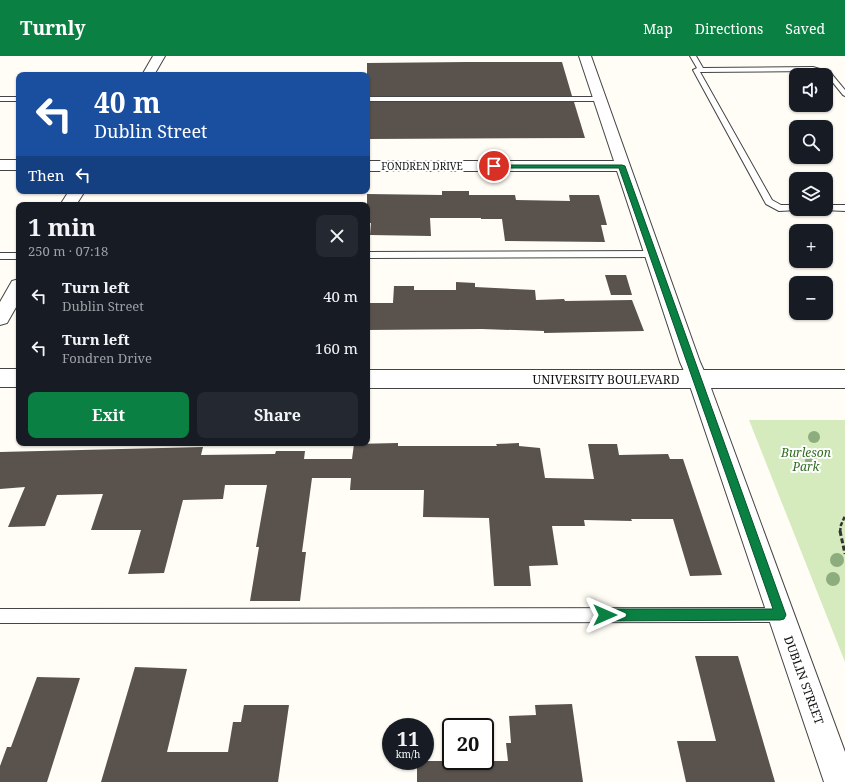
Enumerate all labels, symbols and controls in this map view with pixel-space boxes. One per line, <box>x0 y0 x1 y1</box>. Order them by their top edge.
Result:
text: Turnly <box>20 15 85 41</box>
text: Map <box>643 19 673 38</box>
text: Directions <box>695 19 763 38</box>
text: Saved <box>785 19 825 38</box>
map controls <box>789 68 833 320</box>
button: sound <box>789 68 833 112</box>
text: 40 m <box>94 83 161 121</box>
icon: left <box>28 88 80 140</box>
text: Dublin Street <box>94 119 207 143</box>
button: search <box>789 120 833 164</box>
pin <box>477 149 511 183</box>
icon: arrive <box>483 155 505 177</box>
street label: FONDREN DRIVE <box>381 159 463 173</box>
icon: left <box>72 164 94 186</box>
text: Then <box>28 165 64 185</box>
button: layers <box>789 172 833 216</box>
text: 1 min <box>28 210 96 243</box>
button: close <box>316 215 358 257</box>
button: + <box>789 224 833 268</box>
text: 250 m · 07:18 <box>28 242 108 260</box>
button: − <box>789 276 833 320</box>
text: Turn left <box>62 277 130 297</box>
icon: left <box>28 285 50 307</box>
text: 40 m <box>323 286 358 306</box>
text: Dublin Street <box>62 297 144 315</box>
text: Turn left <box>62 329 130 349</box>
icon: left <box>28 337 50 359</box>
text: 160 m <box>315 338 358 358</box>
text: Fondren Drive <box>62 349 152 367</box>
street label: UNIVERSITY BOULEVARD <box>533 371 680 388</box>
button: Exit <box>28 392 189 438</box>
button: Share <box>197 392 358 438</box>
park label: Burleson Park <box>780 444 831 475</box>
position arrow <box>584 594 626 636</box>
street label: DUBLIN STREET <box>780 633 828 727</box>
speed limit sign: 20 <box>442 718 494 770</box>
text: 11 <box>397 725 419 752</box>
text: km/h <box>396 747 420 761</box>

